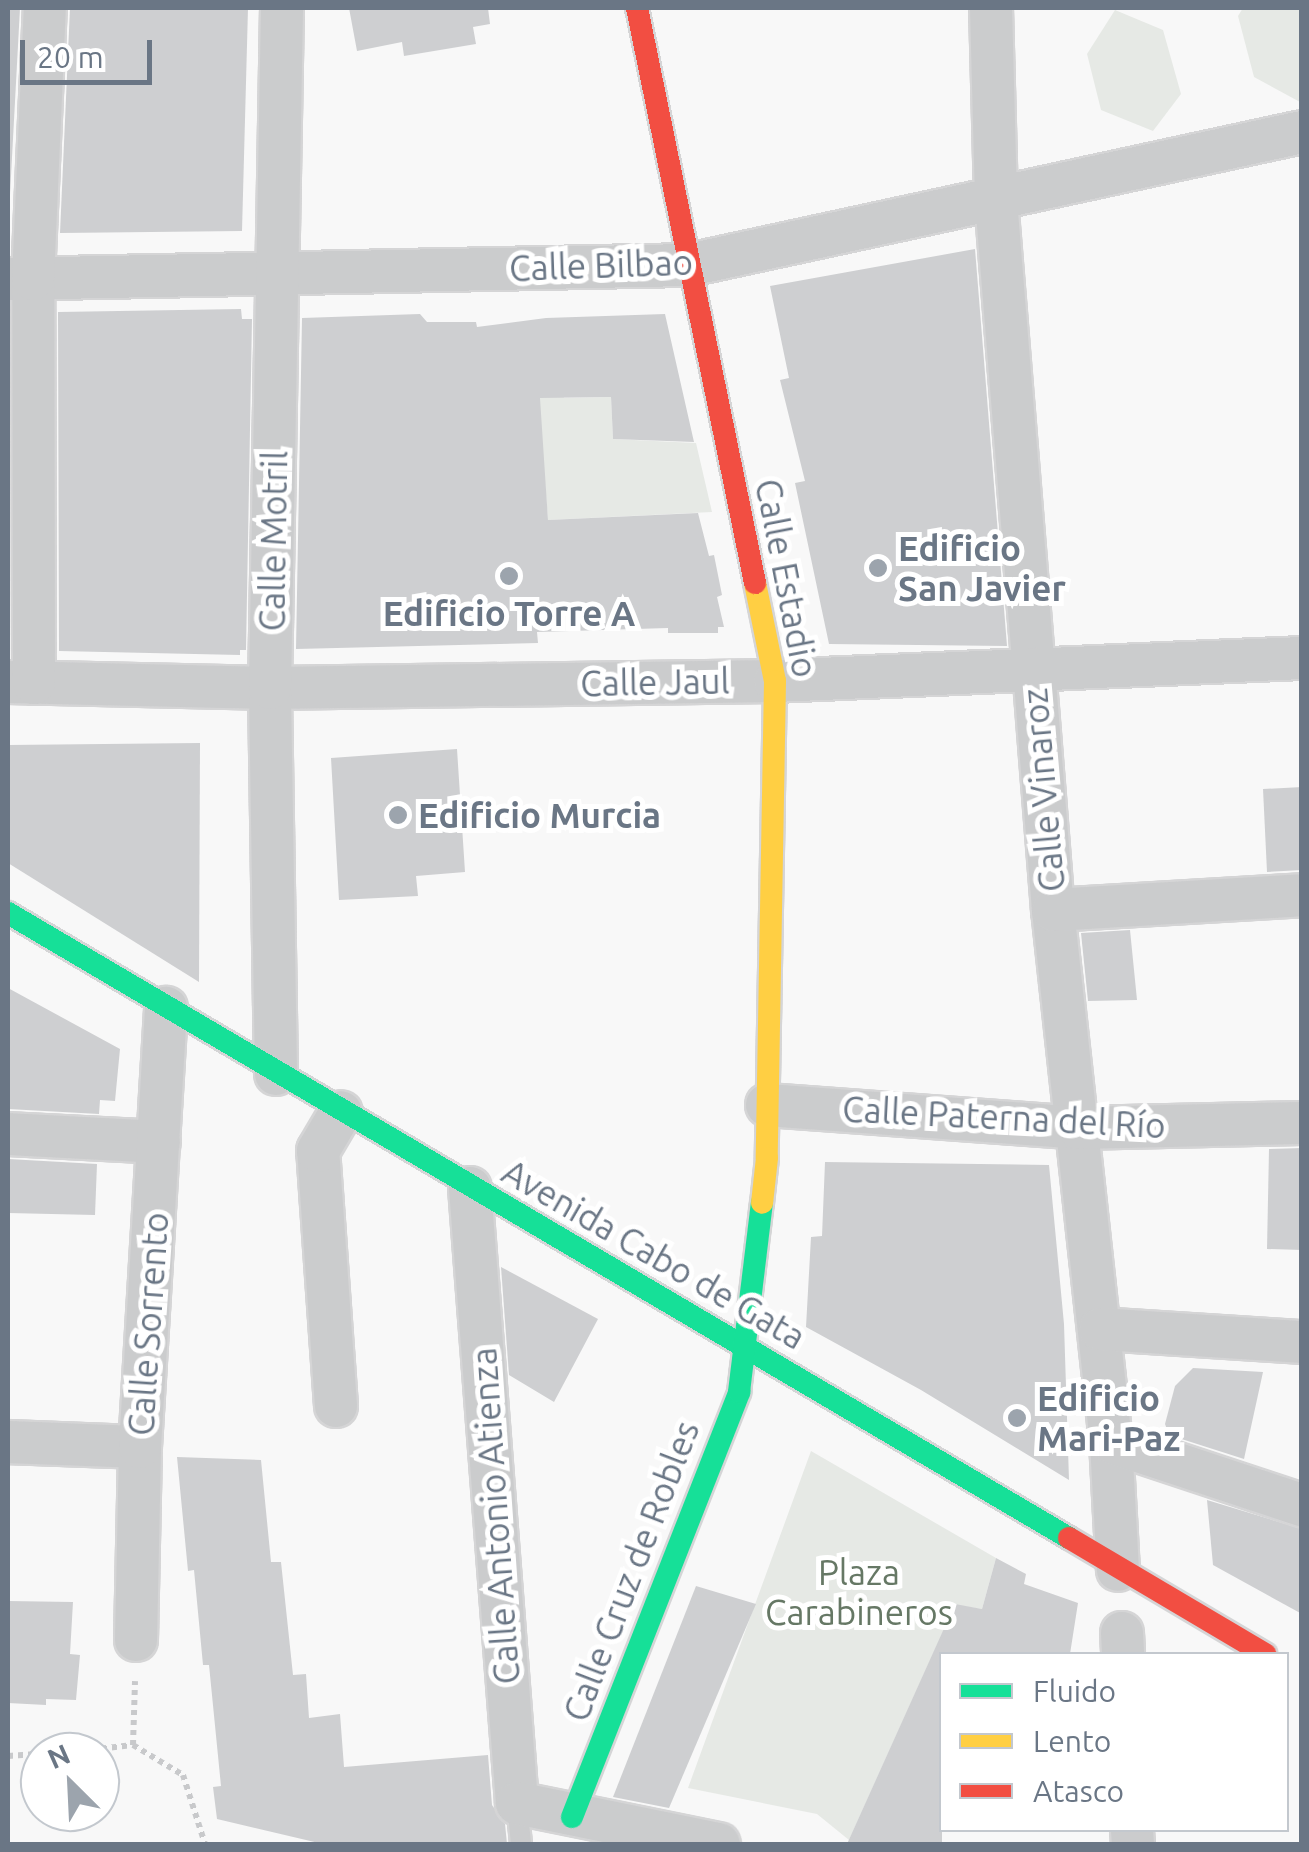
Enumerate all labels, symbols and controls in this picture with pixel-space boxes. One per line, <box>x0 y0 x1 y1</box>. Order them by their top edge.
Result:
scale bar <box>25 20 158 82</box>
text: 20 m <box>37 40 104 74</box>
street label: Calle Bilbao <box>508 241 694 289</box>
street label: Calle Motril <box>250 450 296 632</box>
street label: Calle Estadio <box>747 475 827 681</box>
place label: Edificio San Javier <box>898 527 1066 609</box>
marker: Edificio San Javier <box>867 557 889 579</box>
marker: Edificio Torre A <box>498 565 520 587</box>
place label: Edificio Torre A <box>383 592 635 634</box>
street label: Calle Jaul <box>580 660 730 704</box>
street label: Calle Vinaroz <box>1013 686 1073 894</box>
place label: Edificio Murcia <box>418 794 661 836</box>
marker: Edificio Murcia <box>387 804 409 826</box>
street label: Calle Paterna del Río <box>841 1088 1167 1146</box>
street label: Avenida Cabo de Gata <box>495 1150 813 1358</box>
street label: Calle Sorrento <box>119 1211 177 1437</box>
street label: Calle Antonio Atienza <box>462 1346 528 1686</box>
place label: Edificio Mari-Paz <box>1037 1377 1180 1459</box>
marker: Edificio Mari-Paz <box>1006 1407 1028 1429</box>
street label: Calle Cruz de Robles <box>554 1415 708 1727</box>
park label: Plaza Carabineros <box>765 1551 953 1633</box>
legend <box>939 1652 1289 1832</box>
text: Fluido <box>1033 1674 1116 1708</box>
text: Lento <box>1033 1724 1111 1758</box>
north arrow <box>20 1732 120 1832</box>
text: N <box>43 1738 74 1774</box>
text: Atasco <box>1033 1774 1124 1808</box>

